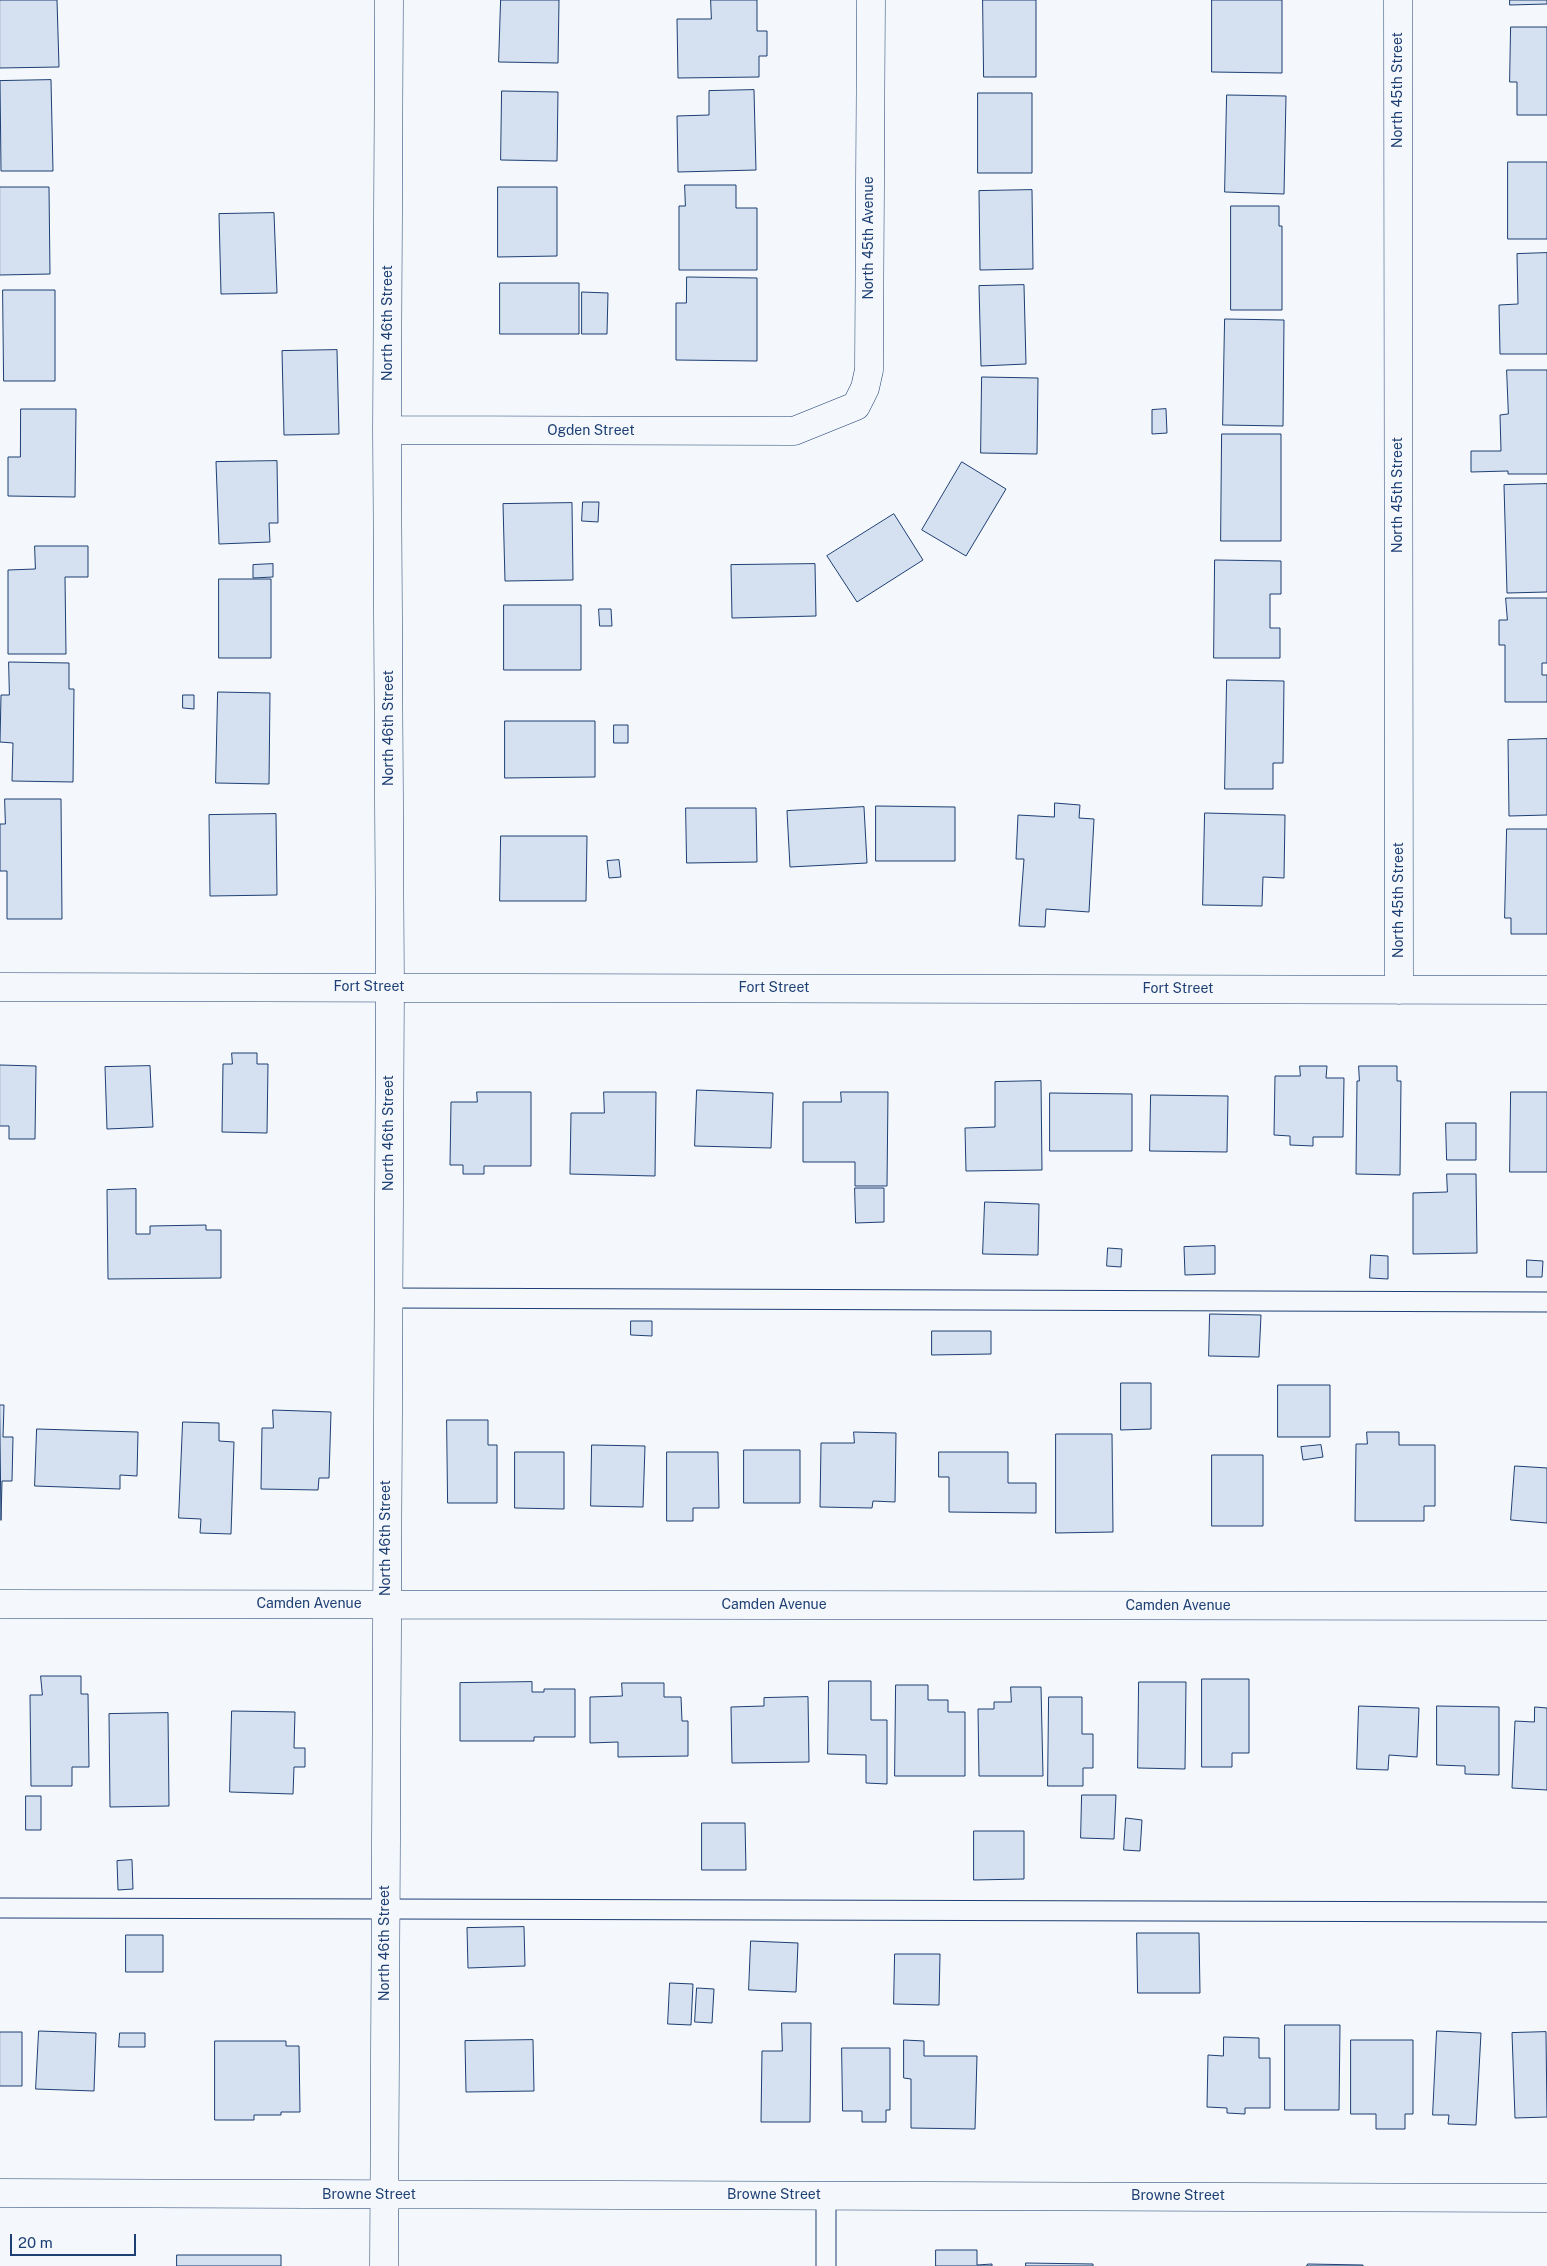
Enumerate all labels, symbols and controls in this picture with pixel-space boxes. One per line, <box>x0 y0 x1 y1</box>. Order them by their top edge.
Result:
street label: North 45th Street <box>1390 32 1406 148</box>
street label: North 45th Avenue <box>861 176 877 300</box>
street label: North 46th Street <box>380 265 396 381</box>
street label: Ogden Street <box>547 423 635 439</box>
street label: North 45th Street <box>1390 437 1406 553</box>
street label: North 46th Street <box>381 670 397 786</box>
street label: North 45th Street <box>1391 842 1407 958</box>
street label: Fort Street <box>333 979 405 995</box>
street label: Fort Street <box>738 980 810 996</box>
street label: Fort Street <box>1142 981 1214 997</box>
street label: North 46th Street <box>381 1075 397 1191</box>
street label: North 46th Street <box>378 1480 394 1596</box>
street label: Camden Avenue <box>256 1596 362 1612</box>
street label: Camden Avenue <box>721 1597 827 1613</box>
street label: Camden Avenue <box>1125 1598 1231 1614</box>
street label: North 46th Street <box>377 1885 393 2001</box>
street label: Browne Street <box>322 2187 416 2203</box>
street label: Browne Street <box>727 2187 821 2203</box>
street label: Browne Street <box>1131 2188 1225 2204</box>
scale bar <box>12 2224 139 2256</box>
text: 20 m <box>18 2234 53 2251</box>

